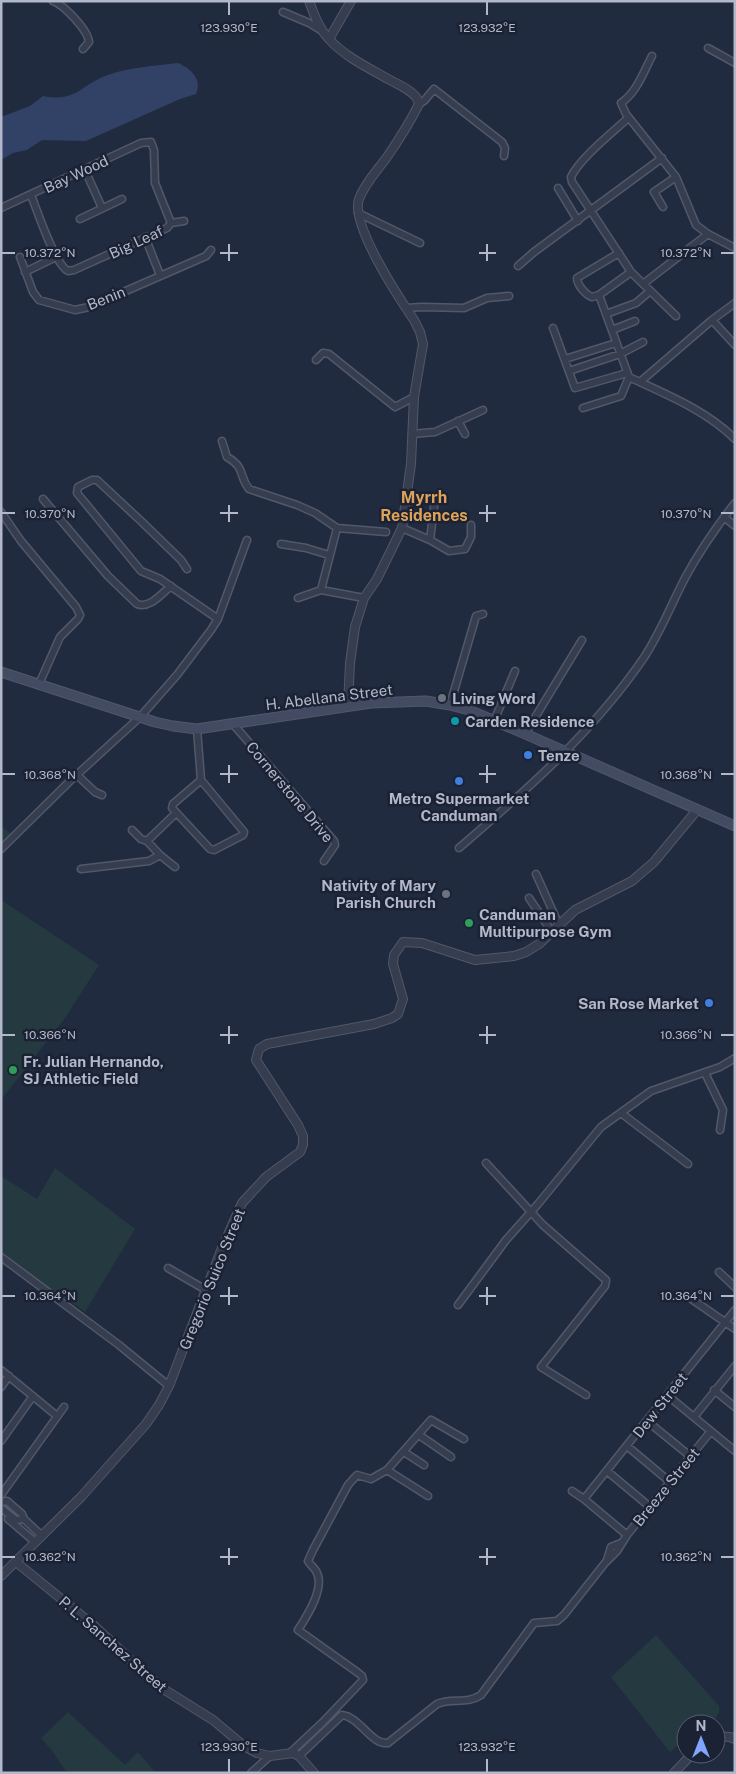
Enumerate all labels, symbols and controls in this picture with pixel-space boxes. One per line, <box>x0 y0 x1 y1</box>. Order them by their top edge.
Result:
text: 123.930°E <box>200 21 258 35</box>
text: 123.932°E <box>458 21 516 35</box>
street label: Bay Wood <box>41 152 111 196</box>
street label: Big Leaf <box>106 222 166 262</box>
text: 10.372°N <box>24 246 76 260</box>
text: 10.372°N <box>660 246 712 260</box>
street label: Benin <box>84 283 128 313</box>
district label: Myrrh Residences <box>380 488 468 525</box>
text: 10.370°N <box>24 507 76 521</box>
text: 10.370°N <box>660 507 712 521</box>
street label: H. Abellana Street <box>264 681 394 713</box>
place label: Living Word <box>452 690 536 707</box>
marker: Living Word <box>436 692 448 704</box>
place label: Carden Residence <box>465 713 594 730</box>
marker: Carden Residence <box>449 715 461 727</box>
street label: Cornerstone Drive <box>243 738 337 846</box>
place label: Tenze <box>538 747 580 764</box>
marker: Tenze <box>522 749 534 761</box>
text: 10.368°N <box>24 768 76 782</box>
text: 10.368°N <box>660 768 712 782</box>
marker: Metro Supermarket Canduman <box>453 775 465 787</box>
place label: Metro Supermarket Canduman <box>389 790 529 824</box>
place label: Nativity of Mary Parish Church <box>321 877 437 911</box>
marker: Nativity of Mary Parish Church <box>440 888 452 900</box>
place label: Canduman Multipurpose Gym <box>479 906 612 940</box>
marker: Canduman Multipurpose Gym <box>463 917 475 929</box>
place label: San Rose Market <box>578 995 699 1012</box>
marker: San Rose Market <box>703 997 715 1009</box>
text: 10.366°N <box>24 1028 76 1042</box>
text: 10.366°N <box>660 1028 712 1042</box>
place label: Fr. Julian Hernando, SJ Athletic Field <box>23 1053 164 1087</box>
marker: Fr. Julian Hernando, SJ Athletic Field <box>7 1064 19 1076</box>
street label: Gregorio Suico Street <box>176 1206 248 1352</box>
text: 10.364°N <box>24 1289 76 1303</box>
text: 10.364°N <box>660 1289 712 1303</box>
street label: Dew Street <box>629 1369 691 1441</box>
street label: Breeze Street <box>629 1444 703 1530</box>
text: 10.362°N <box>24 1550 76 1564</box>
text: 10.362°N <box>660 1550 712 1564</box>
street label: P. L. Sanchez Street <box>56 1593 170 1696</box>
north arrow <box>676 1714 726 1764</box>
text: N <box>696 1718 706 1734</box>
text: 123.930°E <box>200 1740 258 1754</box>
text: 123.932°E <box>458 1740 516 1754</box>

